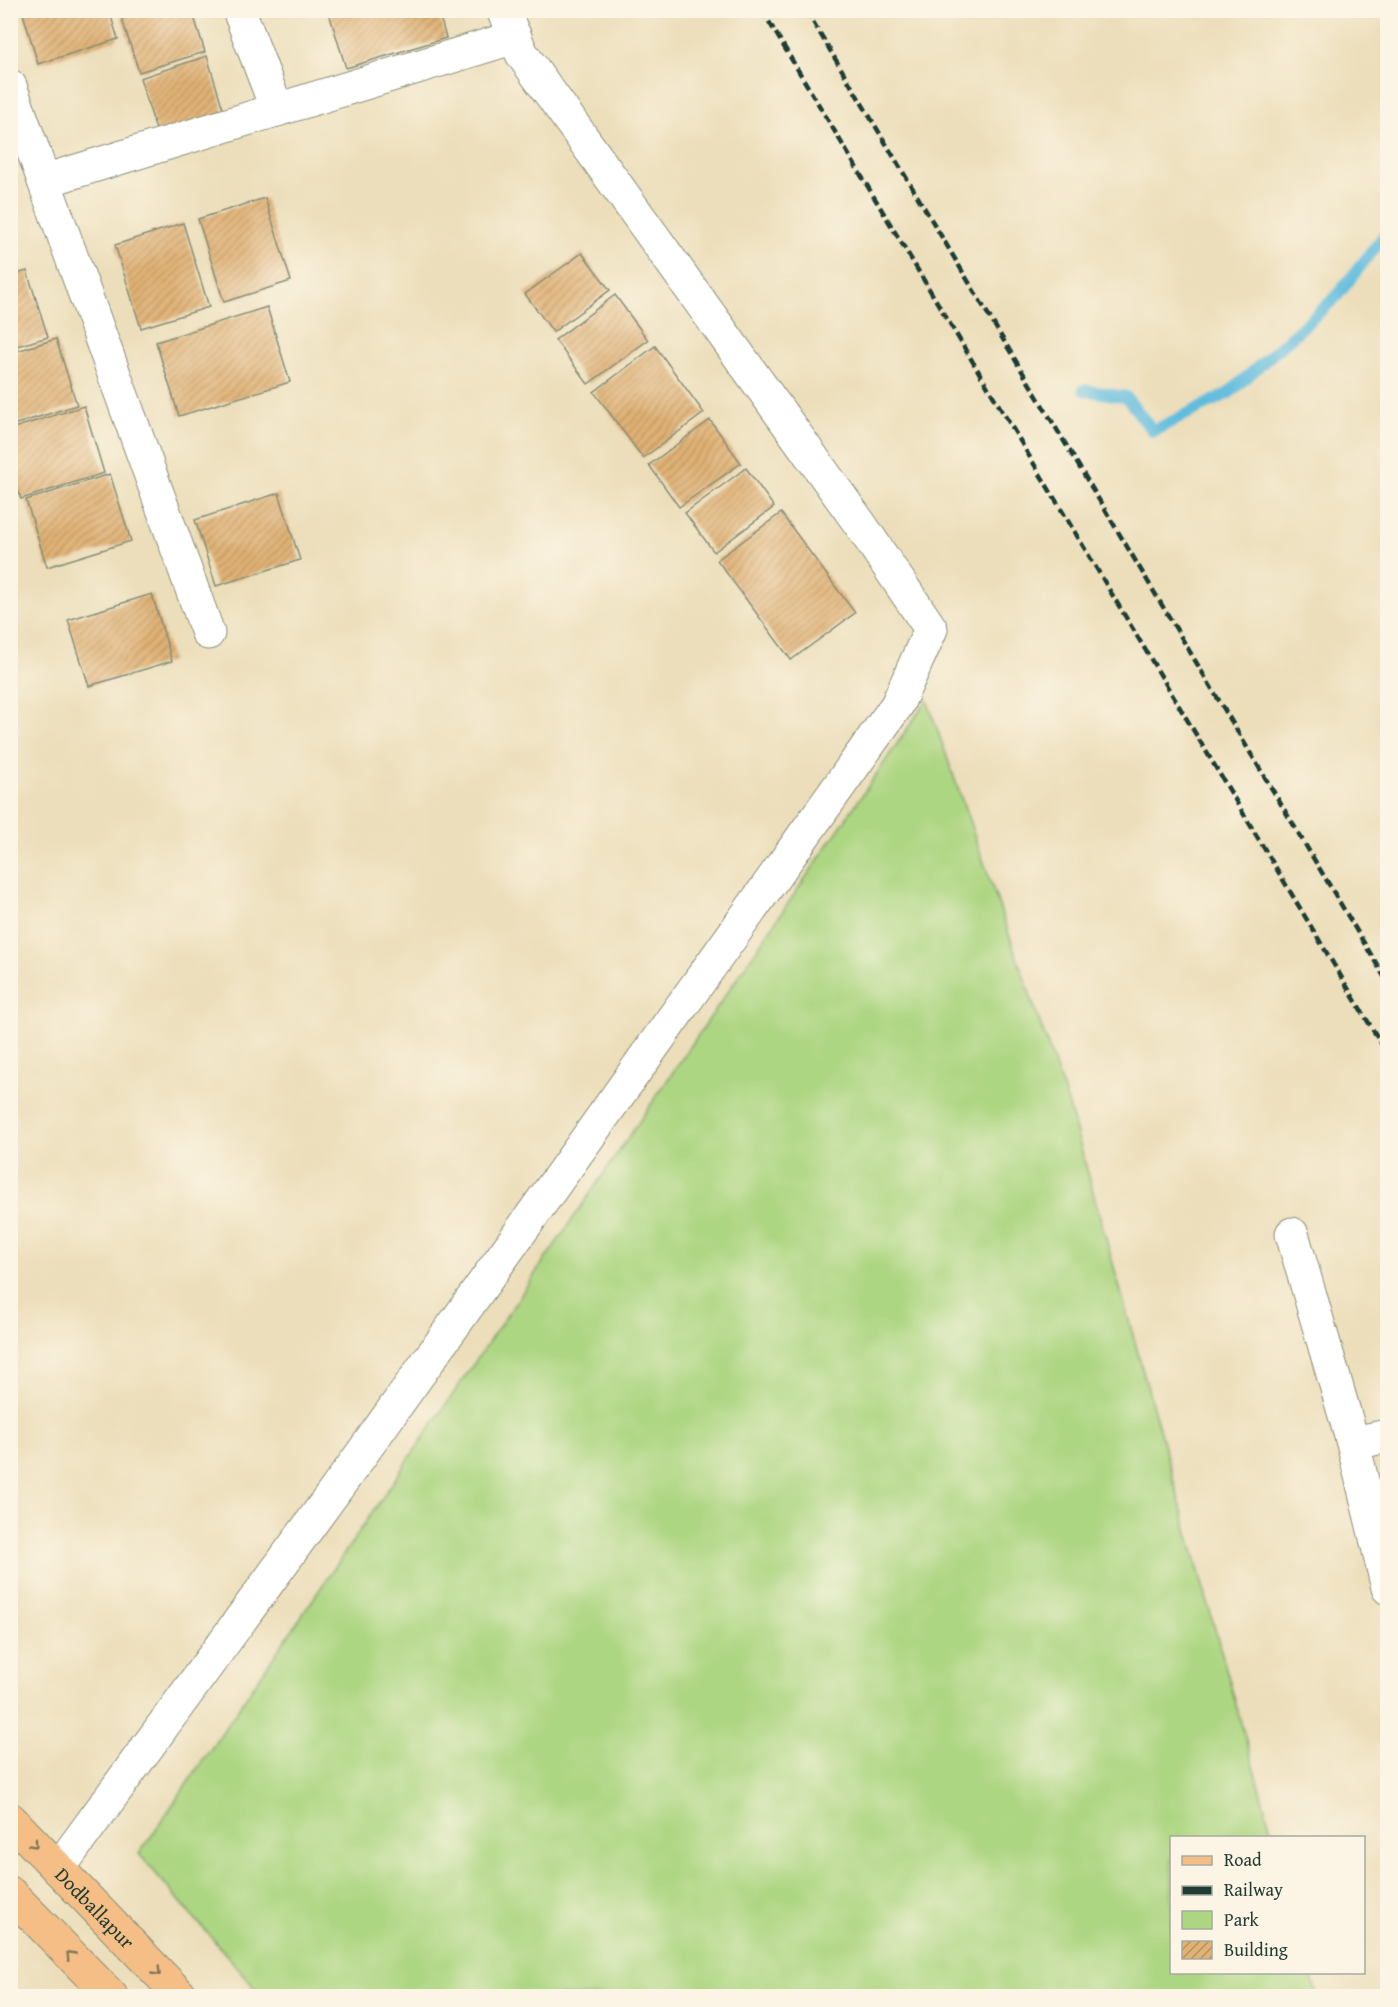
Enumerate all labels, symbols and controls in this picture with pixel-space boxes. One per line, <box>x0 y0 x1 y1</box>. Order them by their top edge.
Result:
legend <box>1170 1836 1365 1974</box>
one-way arrow <box>27 1837 38 1848</box>
text: Road <box>1224 1846 1262 1873</box>
street label: Dodballapur <box>49 1860 142 1955</box>
text: Railway <box>1224 1876 1283 1903</box>
text: Park <box>1224 1906 1260 1933</box>
text: Building <box>1224 1936 1288 1963</box>
one-way arrow <box>66 1951 77 1961</box>
one-way arrow <box>150 1965 161 1975</box>

